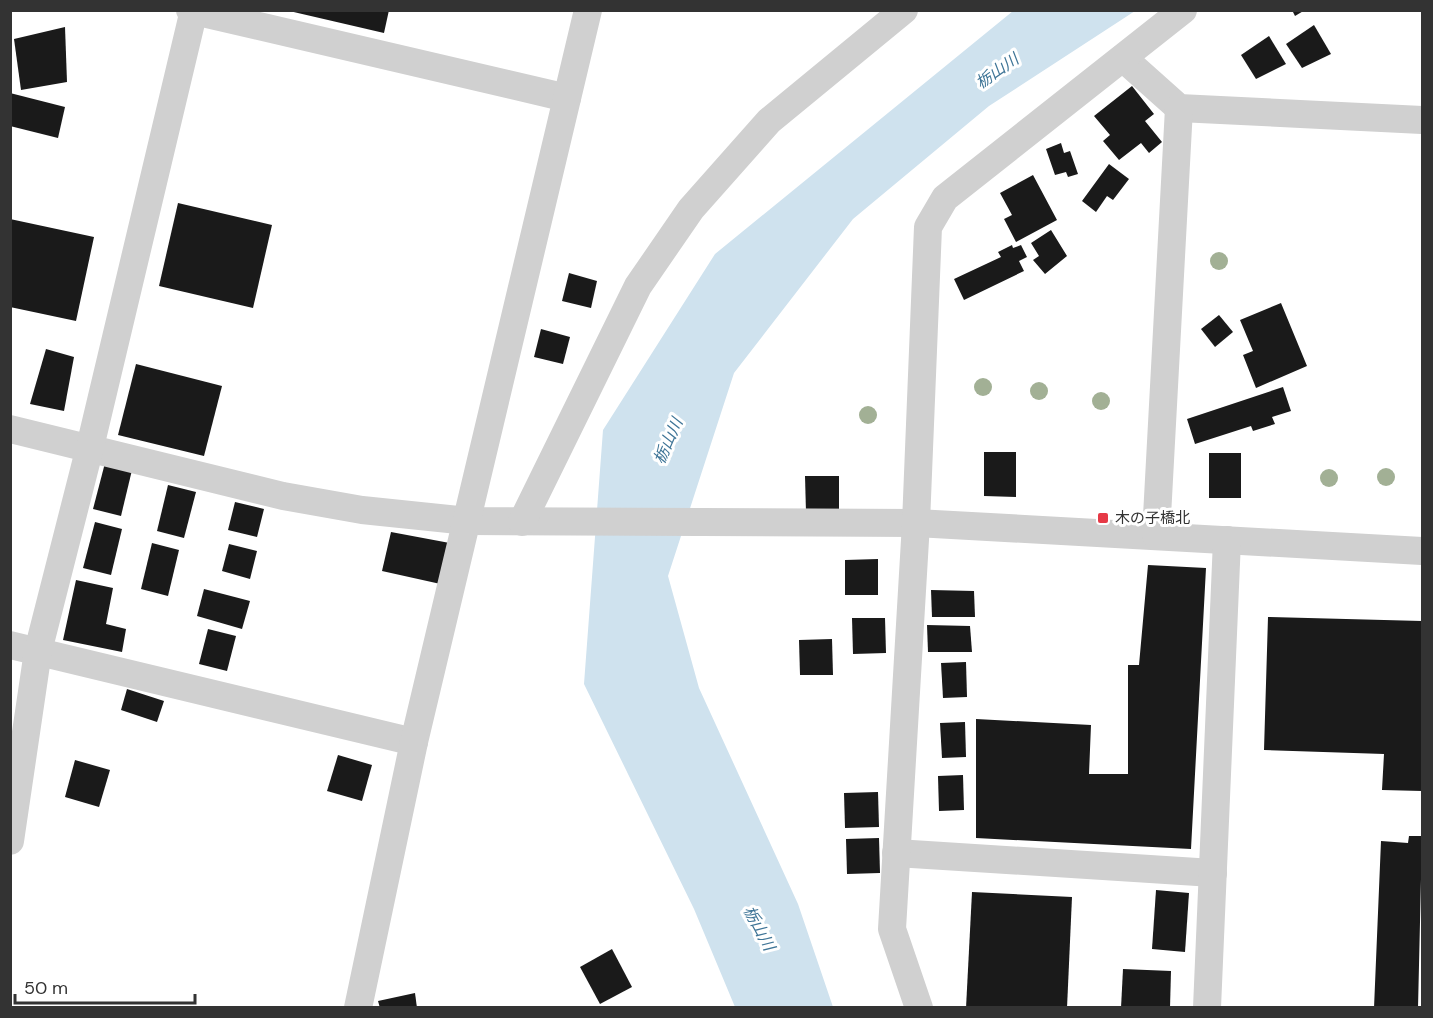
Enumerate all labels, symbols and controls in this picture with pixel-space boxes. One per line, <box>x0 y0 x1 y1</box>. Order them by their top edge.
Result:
water label: 栃山川 <box>971 47 1024 93</box>
water label: 栃山川 <box>649 413 688 467</box>
place label: 木の子橋北 <box>1115 508 1190 528</box>
marker: 木の子橋北 <box>1096 511 1110 525</box>
water label: 栃山川 <box>738 902 780 956</box>
scale bar <box>15 967 195 1005</box>
text: 50 m <box>24 976 68 1000</box>

